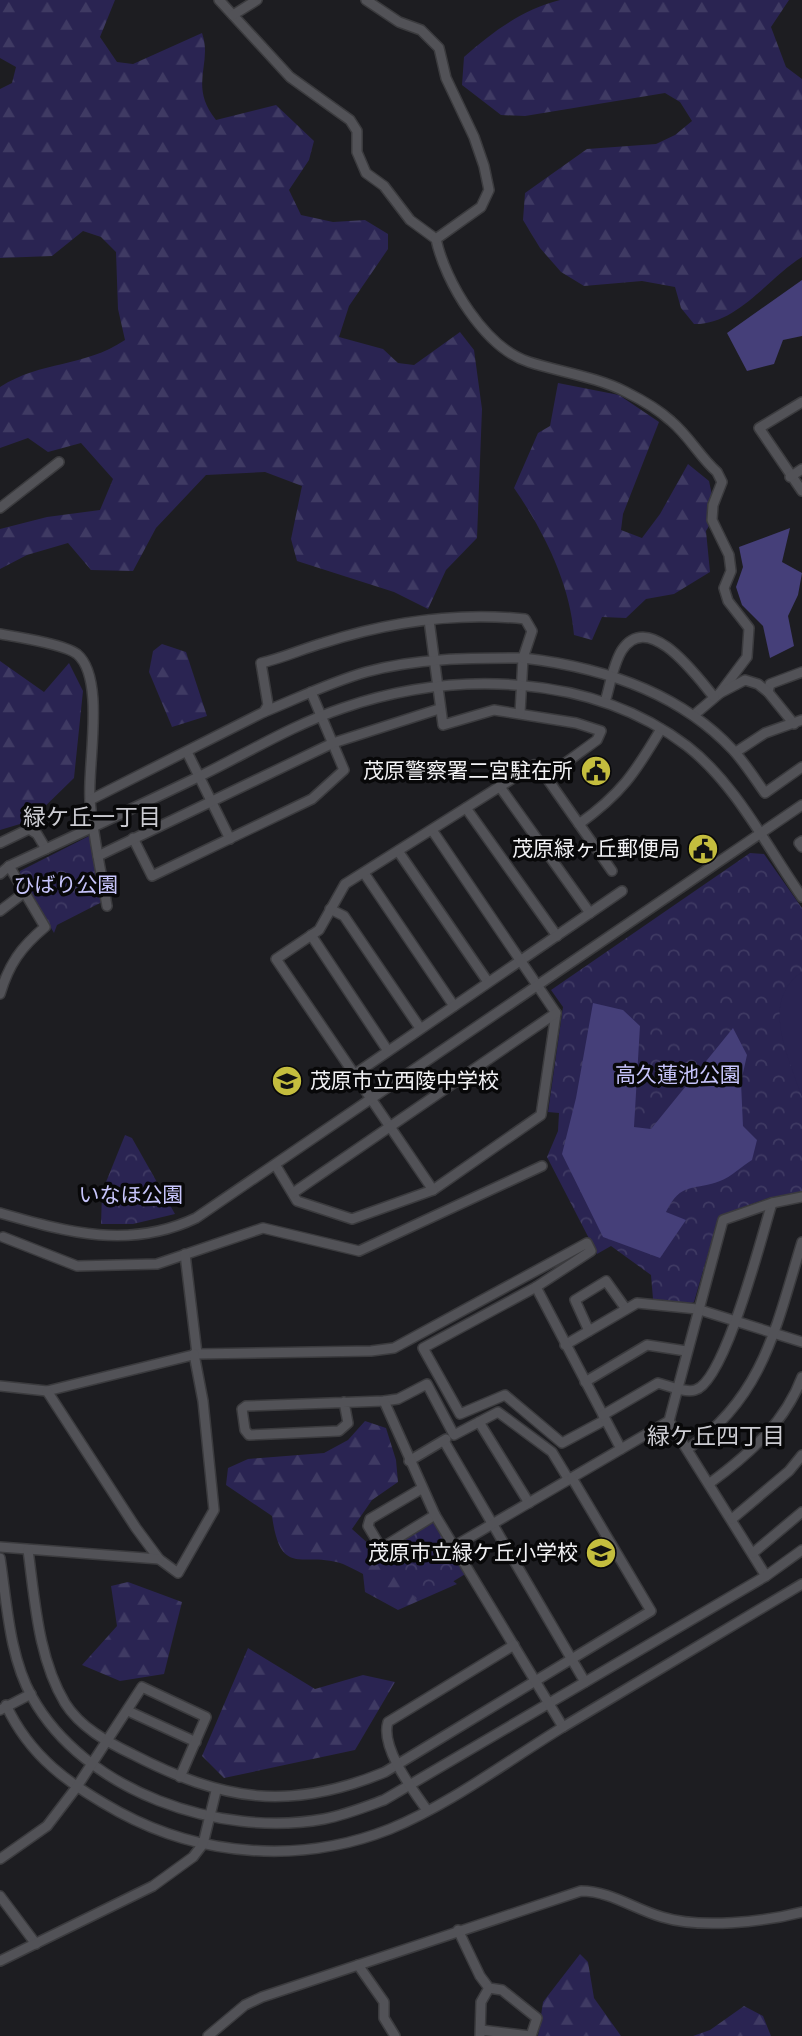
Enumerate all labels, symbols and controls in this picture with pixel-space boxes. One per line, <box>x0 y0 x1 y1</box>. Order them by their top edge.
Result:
public building icon: 茂原警察署二宮駐在所 <box>579 754 613 788</box>
place label: 茂原警察署二宮駐在所 <box>363 757 573 783</box>
district label: 緑ケ丘一丁目 <box>23 802 161 830</box>
public building icon: 茂原緑ヶ丘郵便局 <box>686 832 720 866</box>
place label: 茂原緑ヶ丘郵便局 <box>512 835 680 861</box>
park label: ひばり公園 <box>14 871 119 897</box>
park label: 高久蓮池公園 <box>615 1061 741 1087</box>
school or university icon: 茂原市立西陵中学校 <box>270 1064 304 1098</box>
place label: 茂原市立西陵中学校 <box>310 1067 499 1093</box>
park label: いなほ公園 <box>79 1181 184 1207</box>
district label: 緑ケ丘四丁目 <box>647 1421 785 1449</box>
school or university icon: 茂原市立緑ケ丘小学校 <box>584 1536 618 1570</box>
place label: 茂原市立緑ケ丘小学校 <box>368 1539 578 1565</box>

